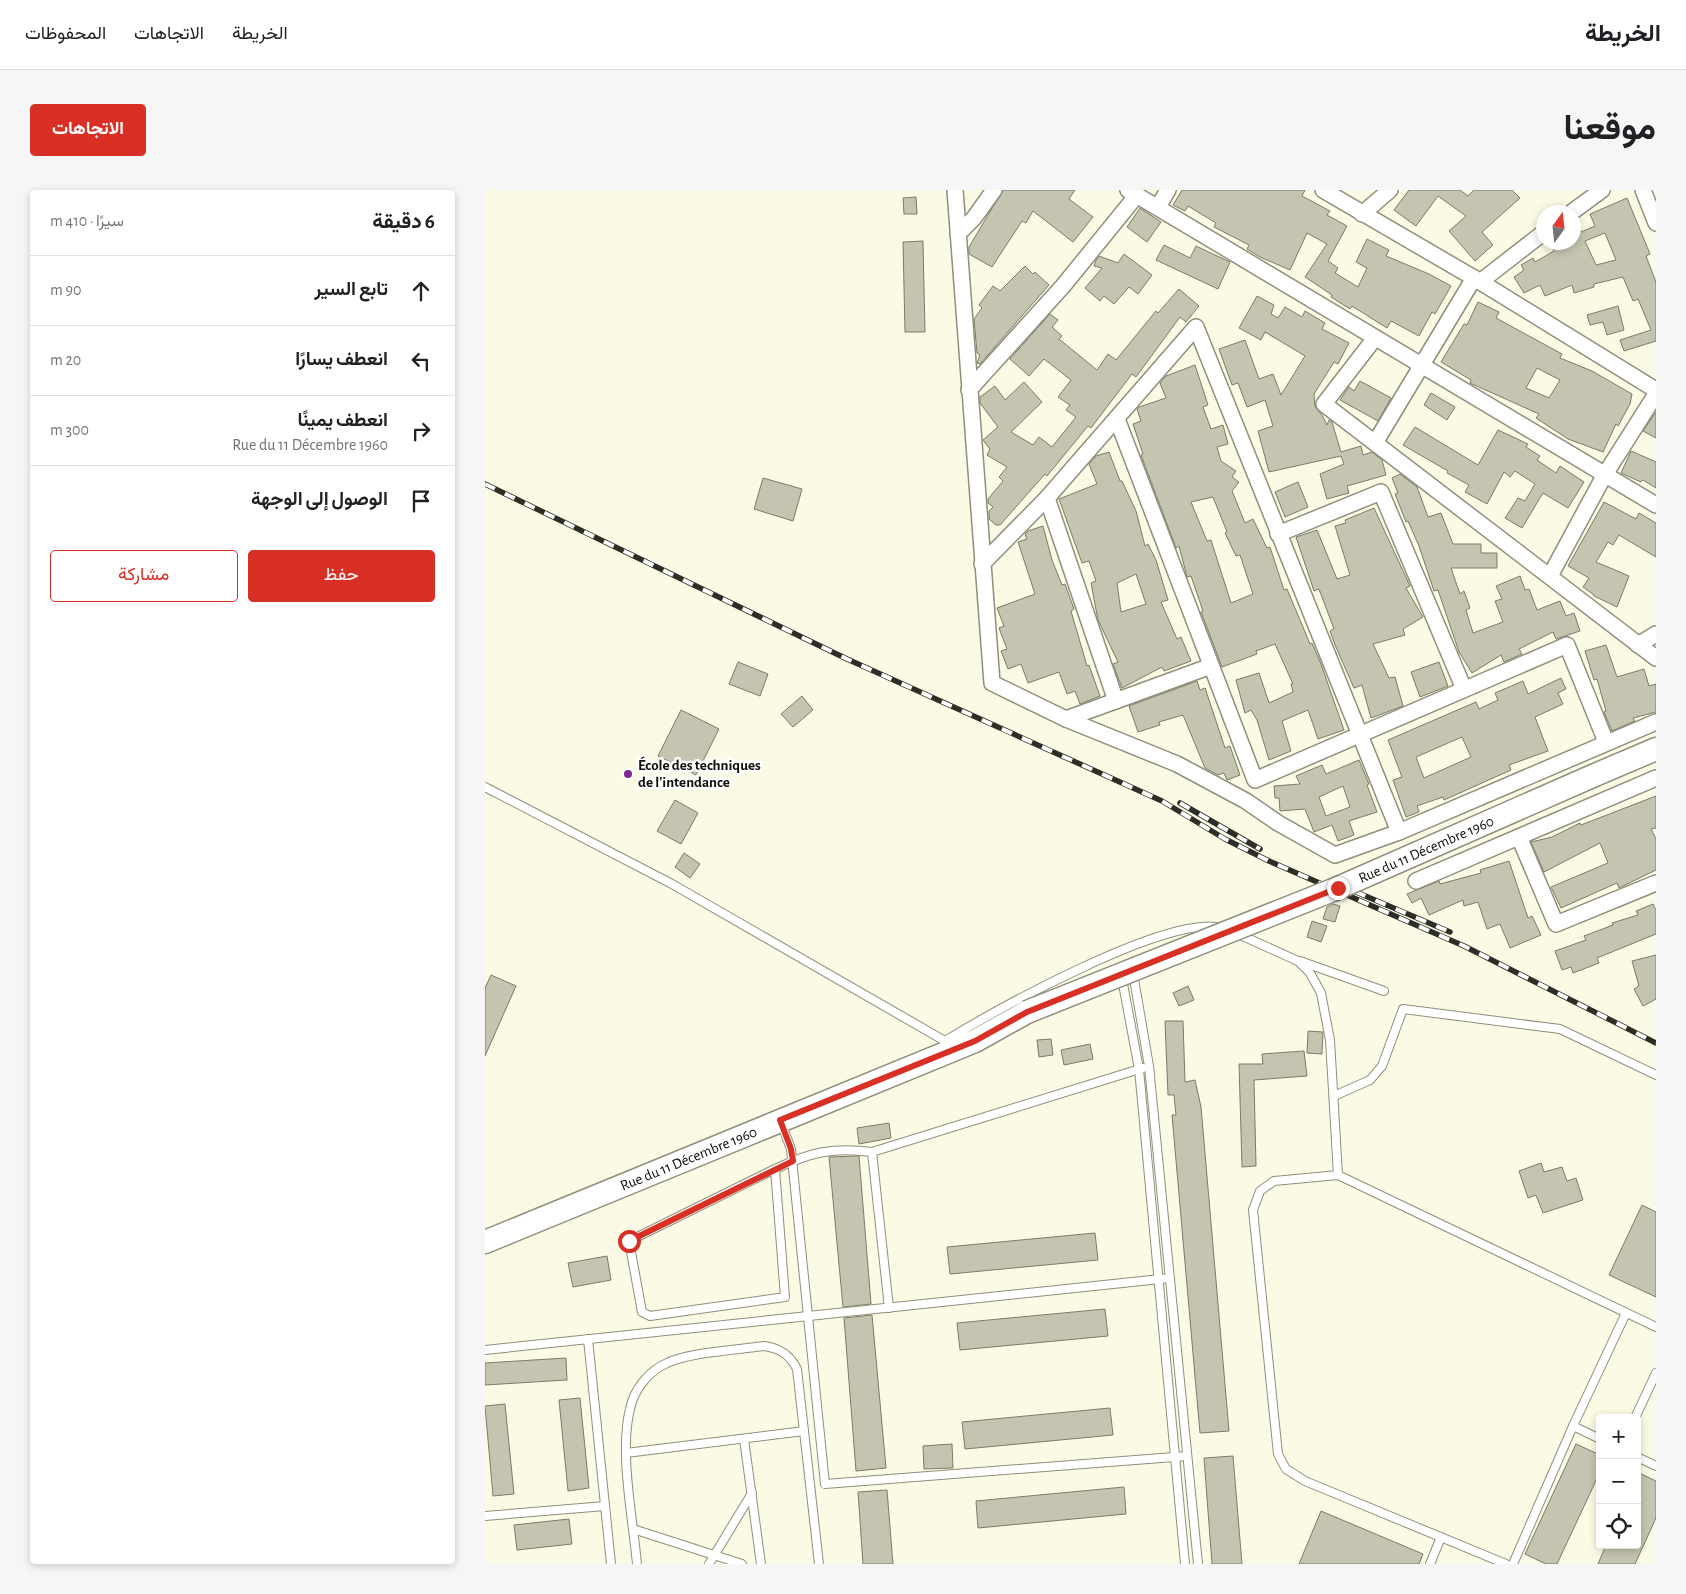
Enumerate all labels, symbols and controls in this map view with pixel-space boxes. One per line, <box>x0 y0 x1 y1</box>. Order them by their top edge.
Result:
text: الخريطة <box>1585 22 1661 46</box>
text: المحفوظات <box>25 25 106 43</box>
text: الاتجاهات <box>134 25 204 43</box>
text: الخريطة <box>232 25 288 43</box>
button: الاتجاهات <box>30 104 146 156</box>
text: موقعنا <box>1563 111 1656 146</box>
north arrow <box>1536 205 1581 250</box>
text: 6 دقيقة <box>372 211 435 232</box>
text: سيرًا · 410 m <box>50 213 124 229</box>
icon: ahead <box>407 277 435 305</box>
text: تابع السير <box>314 280 388 299</box>
text: 90 m <box>50 282 81 298</box>
icon: left <box>407 347 435 375</box>
text: انعطف يسارًا <box>295 350 388 369</box>
text: 20 m <box>50 352 81 368</box>
text: انعطف يمينًا <box>298 411 388 430</box>
icon: right <box>407 417 435 445</box>
text: 300 m <box>50 422 89 438</box>
text: Rue du 11 Décembre 1960 <box>232 437 388 453</box>
icon: arrive <box>407 487 435 515</box>
text: الوصول إلى الوجهة <box>251 490 388 509</box>
button: مشاركة <box>50 550 238 602</box>
button: حفظ <box>248 550 435 602</box>
place label: École des techniques de l'intendance <box>638 756 761 790</box>
marker: École des techniques de l'intendance <box>622 768 634 780</box>
street label: Rue du 11 Décembre 1960 <box>1356 813 1496 886</box>
route end <box>1327 877 1350 900</box>
street label: Rue du 11 Décembre 1960 <box>618 1124 759 1194</box>
route start <box>618 1230 641 1253</box>
map controls <box>1596 1414 1641 1549</box>
button: + <box>1596 1414 1641 1459</box>
button: − <box>1596 1459 1641 1504</box>
button: locate <box>1596 1504 1641 1549</box>

